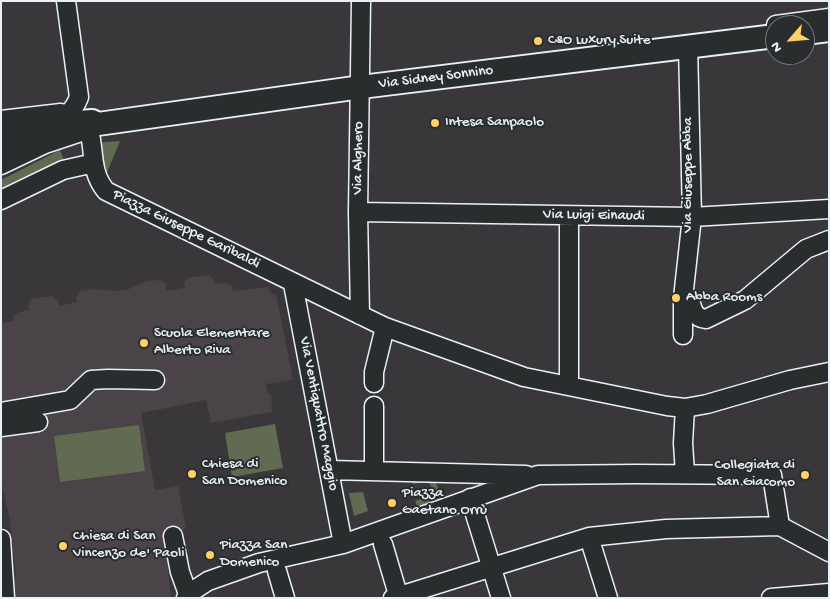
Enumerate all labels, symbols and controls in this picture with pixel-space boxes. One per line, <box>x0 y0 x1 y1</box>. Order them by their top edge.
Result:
north arrow <box>765 15 815 65</box>
place label: C&O Luxury Suite <box>548 32 650 50</box>
marker: C&O Luxury Suite <box>532 35 544 47</box>
text: N <box>767 39 787 55</box>
street label: Via Sidney Sonnino <box>378 62 494 94</box>
place label: Intesa Sanpaolo <box>445 114 544 132</box>
marker: Intesa Sanpaolo <box>429 117 441 129</box>
street label: Via Giuseppe Abba <box>680 117 698 233</box>
street label: Via Alghero <box>349 121 369 195</box>
street label: Piazza Giuseppe Garibaldi <box>109 186 263 274</box>
street label: Via Luigi Einaudi <box>543 206 645 226</box>
place label: Abba Rooms <box>686 289 762 307</box>
marker: Abba Rooms <box>670 292 682 304</box>
place label: Scuola Elementare Alberto Riva <box>154 325 269 360</box>
street label: Via Ventiquattro Maggio <box>294 336 342 492</box>
marker: Scuola Elementare Alberto Riva <box>138 337 150 349</box>
place label: Chiesa di San Domenico <box>202 456 287 491</box>
place label: Collegiata di San Giacomo <box>715 457 795 492</box>
marker: Chiesa di San Domenico <box>186 468 198 480</box>
marker: Collegiata di San Giacomo <box>799 469 811 481</box>
place label: Piazza Gaetano Orrù <box>402 485 487 520</box>
marker: Piazza Gaetano Orrù <box>386 497 398 509</box>
place label: Chiesa di San Vincenzo de' Paoli <box>73 528 184 563</box>
place label: Piazza San Domenico <box>220 537 287 572</box>
marker: Chiesa di San Vincenzo de' Paoli <box>57 540 69 552</box>
marker: Piazza San Domenico <box>204 549 216 561</box>

